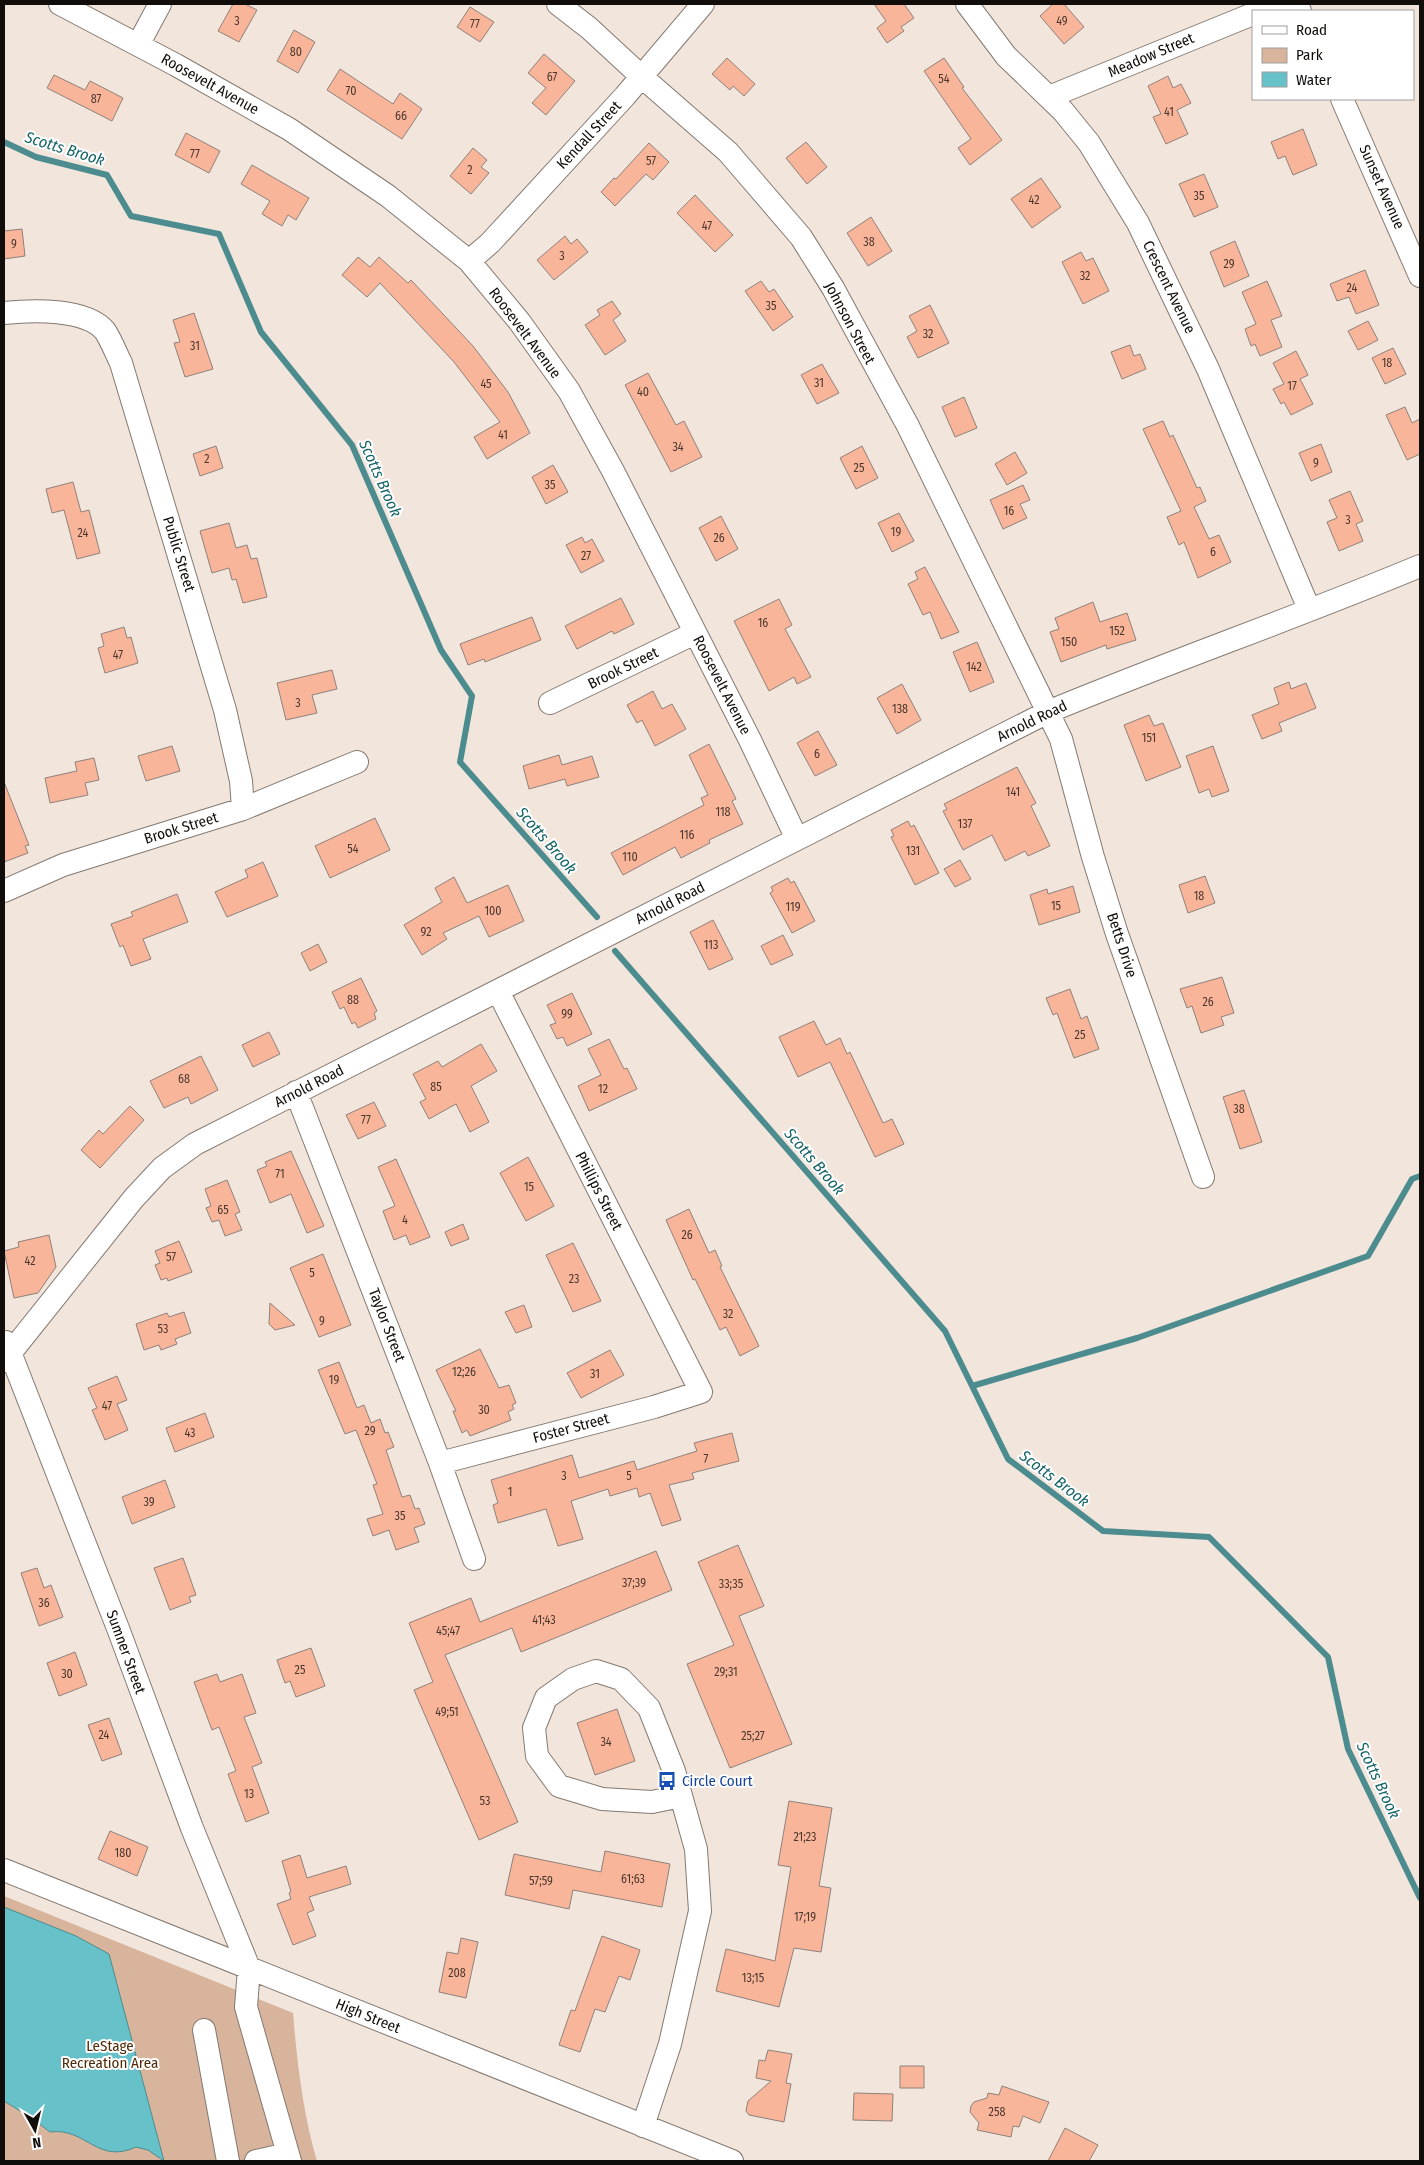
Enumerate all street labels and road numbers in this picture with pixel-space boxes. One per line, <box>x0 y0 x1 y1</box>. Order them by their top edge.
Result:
street label: Meadow Street <box>1105 29 1197 81</box>
street label: Roosevelt Avenue <box>158 50 262 118</box>
street label: Kendall Street <box>553 97 625 173</box>
street label: Sunset Avenue <box>1355 142 1409 232</box>
street label: Crescent Avenue <box>1139 238 1199 336</box>
street label: Johnson Street <box>821 279 879 367</box>
street label: Roosevelt Avenue <box>485 284 565 382</box>
street label: Public Street <box>159 514 199 594</box>
street label: Roosevelt Avenue <box>689 632 755 738</box>
street label: Brook Street <box>585 643 661 693</box>
street label: Arnold Road <box>994 696 1070 746</box>
street label: Brook Street <box>142 808 220 848</box>
street label: Arnold Road <box>632 878 708 928</box>
street label: Betts Drive <box>1103 910 1141 980</box>
street label: Arnold Road <box>271 1061 347 1111</box>
street label: Phillips Street <box>572 1149 627 1233</box>
street label: Taylor Street <box>365 1286 409 1364</box>
street label: Foster Street <box>531 1409 611 1447</box>
street label: Sumner Street <box>103 1608 150 1696</box>
street label: High Street <box>333 1995 403 2037</box>

